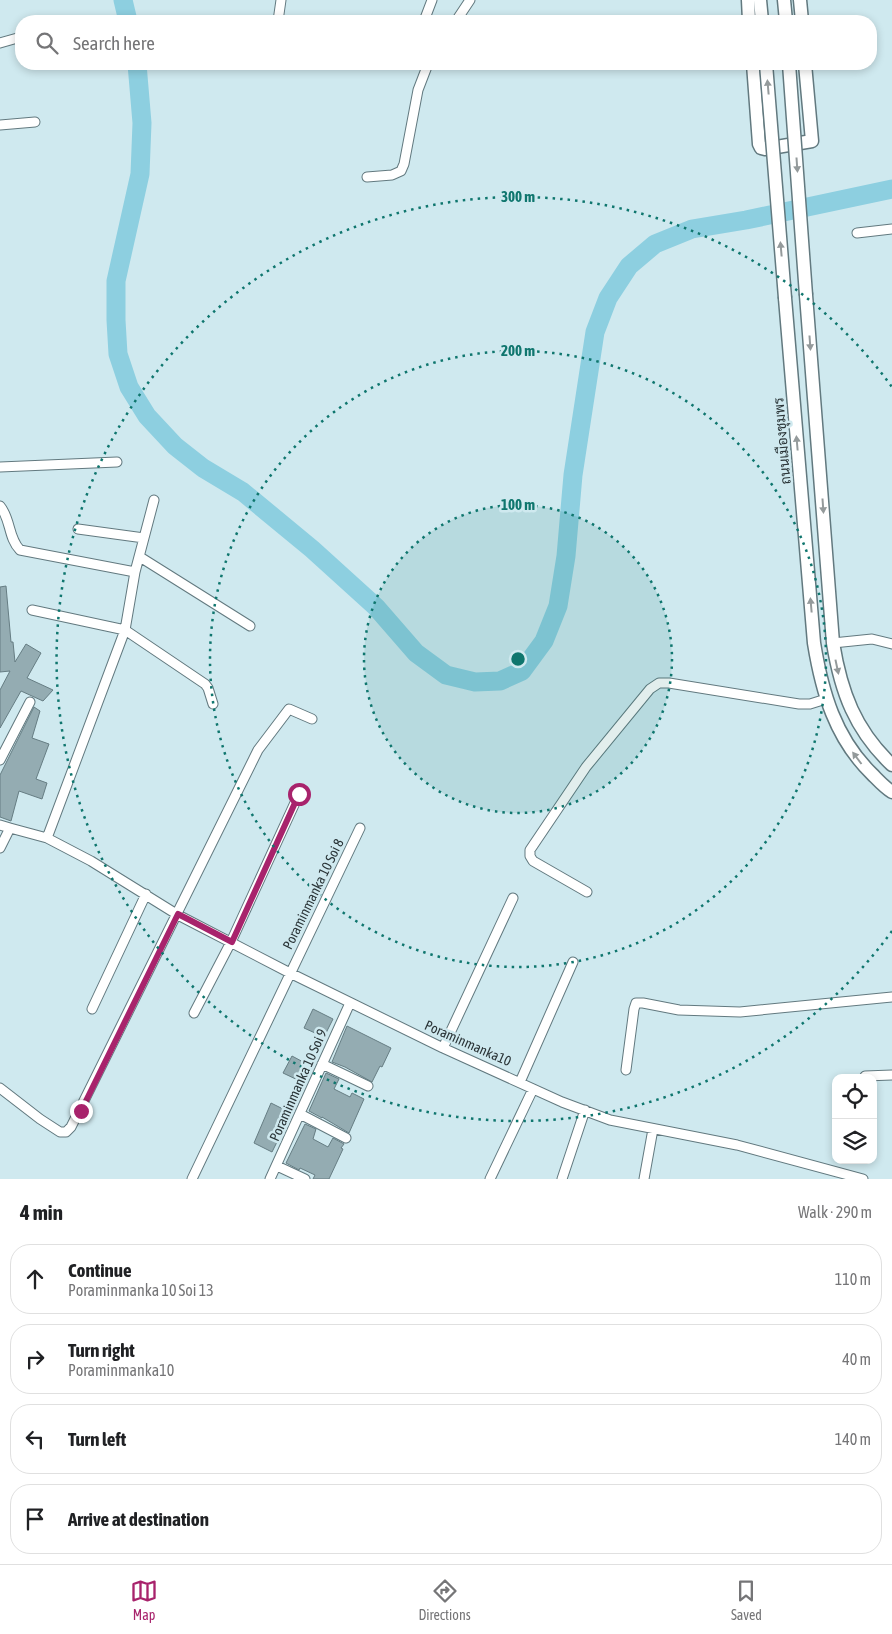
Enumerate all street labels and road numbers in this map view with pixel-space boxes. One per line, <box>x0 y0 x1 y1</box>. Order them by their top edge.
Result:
street label: ถนนเมืองชุมพร <box>769 396 796 485</box>
street label: Poraminmanka 10 Soi 8 <box>279 836 347 952</box>
street label: Poraminmanka10 <box>422 1017 514 1069</box>
street label: Poraminmanka 10 Soi 9 <box>266 1026 330 1144</box>

